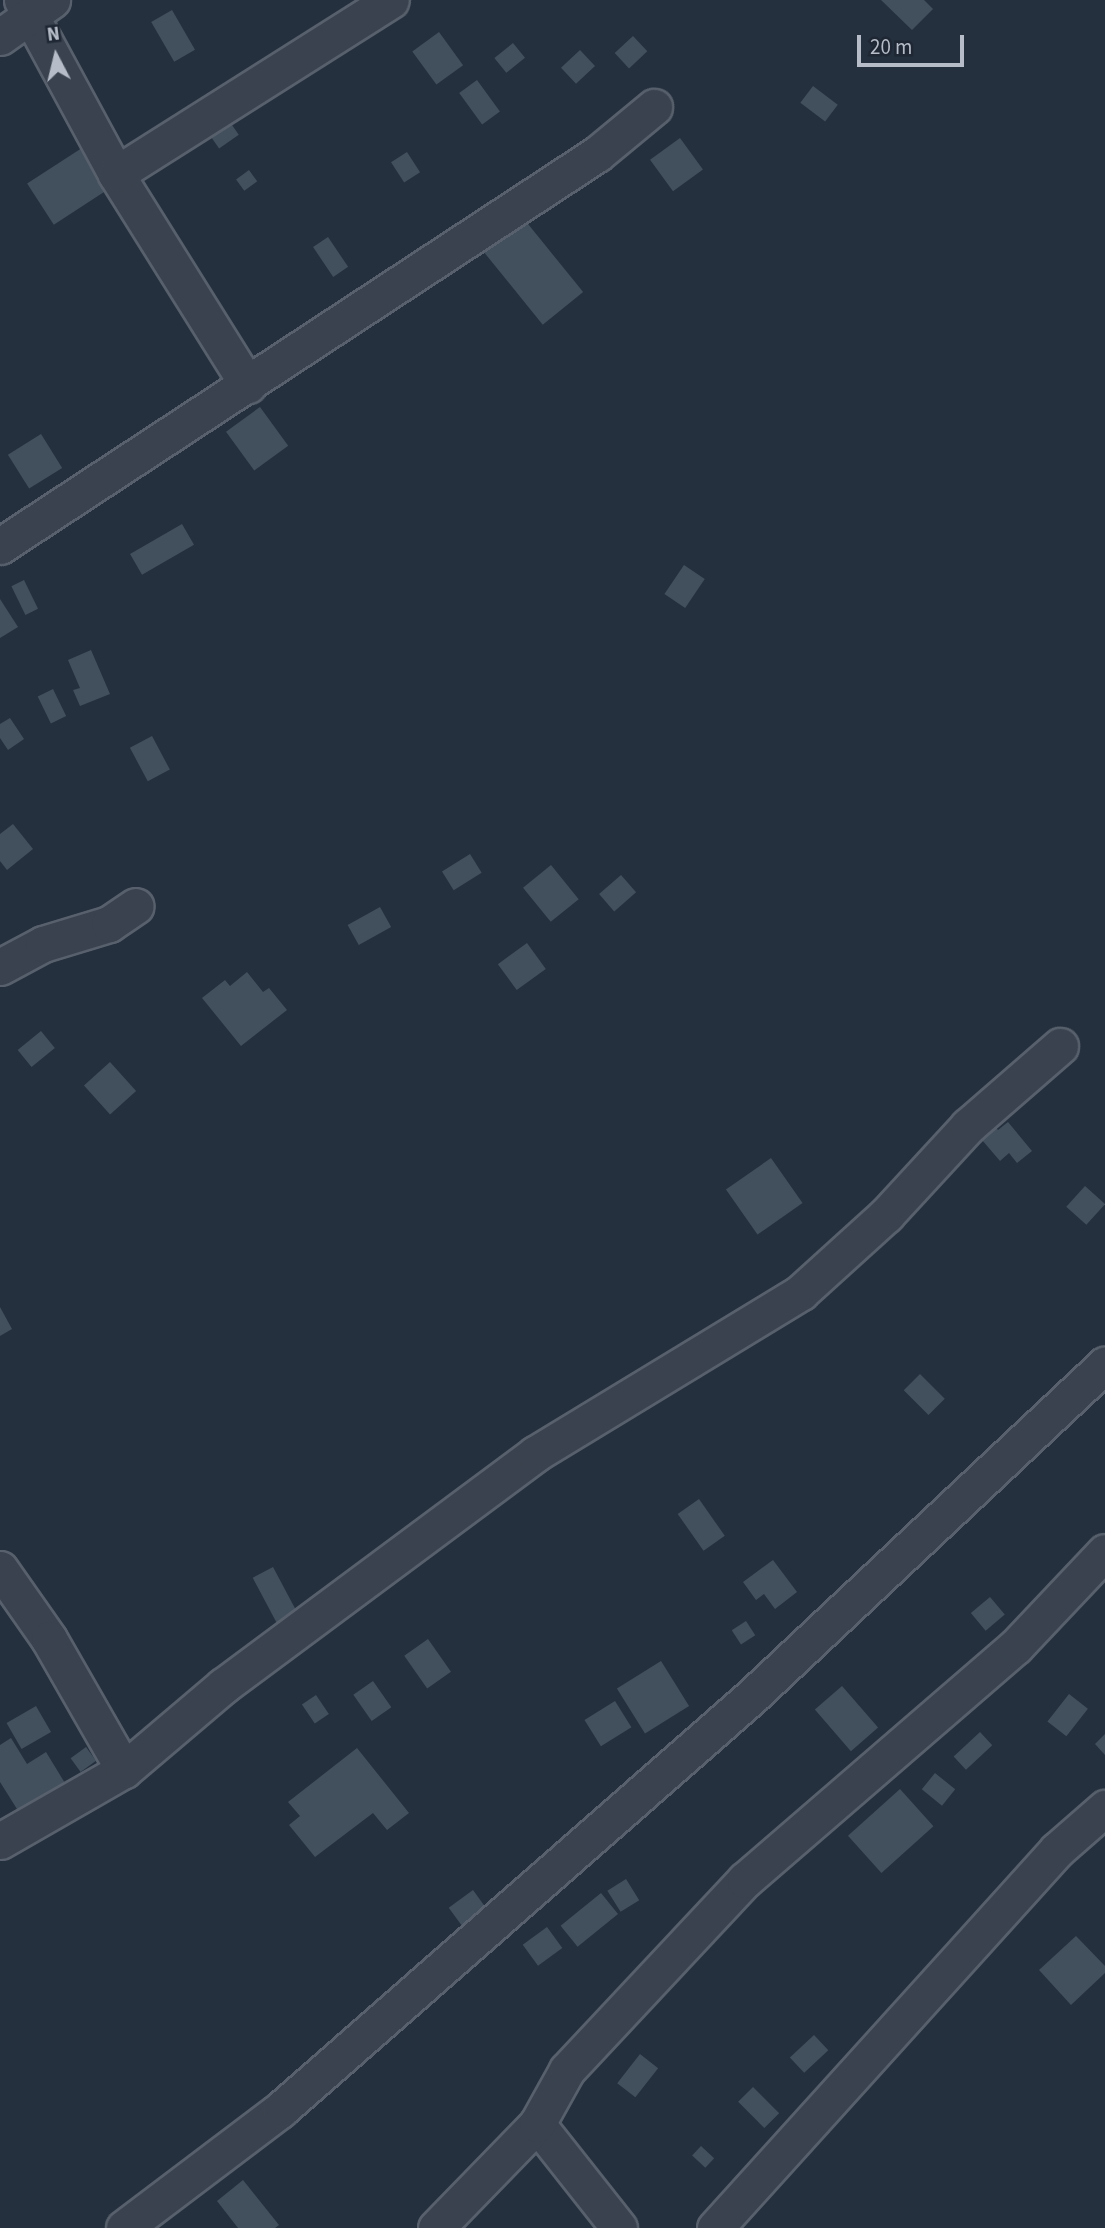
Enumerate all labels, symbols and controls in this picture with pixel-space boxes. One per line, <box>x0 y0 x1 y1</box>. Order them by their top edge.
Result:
text: N <box>45 20 61 49</box>
north arrow <box>21 21 91 91</box>
scale bar <box>860 21 967 65</box>
text: 20 m <box>870 32 912 62</box>

